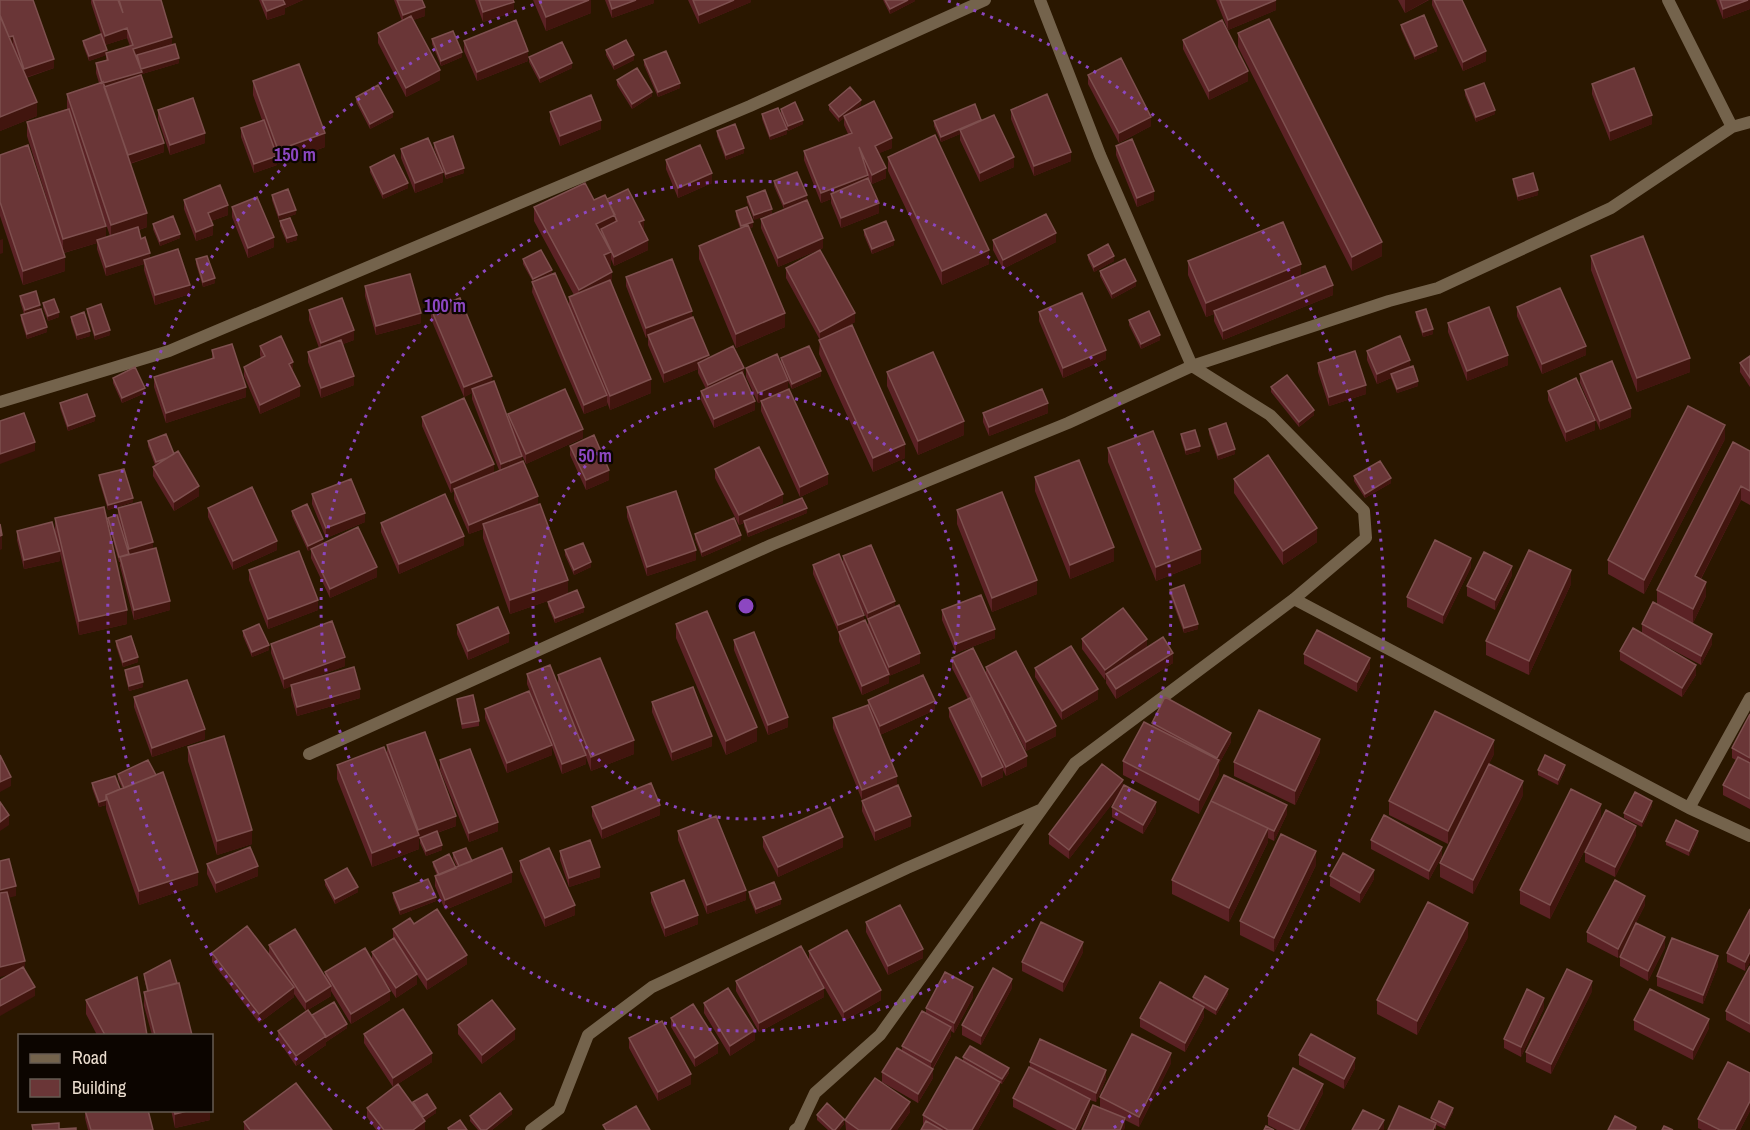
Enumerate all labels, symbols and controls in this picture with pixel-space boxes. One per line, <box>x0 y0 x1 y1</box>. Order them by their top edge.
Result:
text: 150 m <box>274 142 316 167</box>
text: 100 m <box>424 293 466 318</box>
text: 50 m <box>578 443 612 468</box>
centre of rings <box>736 596 756 616</box>
legend <box>18 1034 213 1112</box>
text: Road <box>72 1045 107 1070</box>
text: Building <box>72 1075 127 1100</box>

